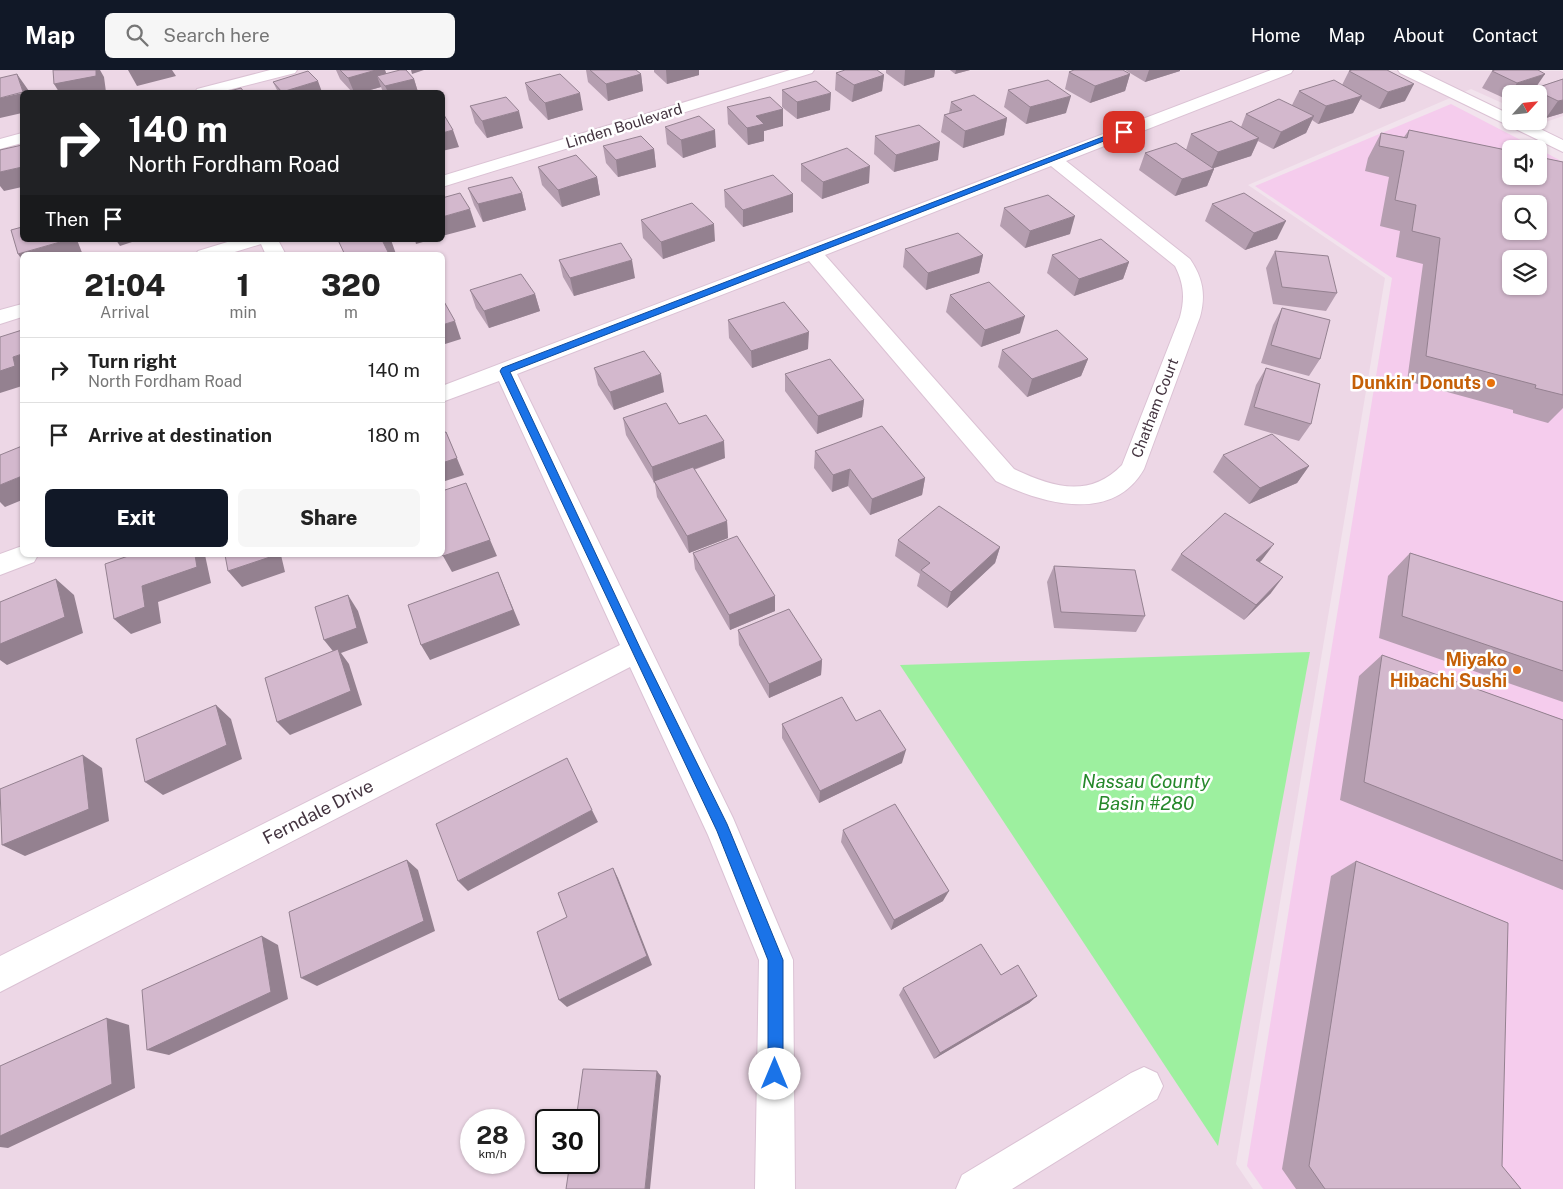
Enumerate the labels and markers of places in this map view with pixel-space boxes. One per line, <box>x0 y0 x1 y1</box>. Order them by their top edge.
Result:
pin <box>1103 111 1145 153</box>
place label: Dunkin' Donuts <box>1351 372 1481 393</box>
marker: Dunkin' Donuts <box>1485 377 1497 389</box>
place label: Miyako Hibachi Sushi <box>1390 649 1507 691</box>
marker: Miyako Hibachi Sushi <box>1511 664 1523 676</box>

